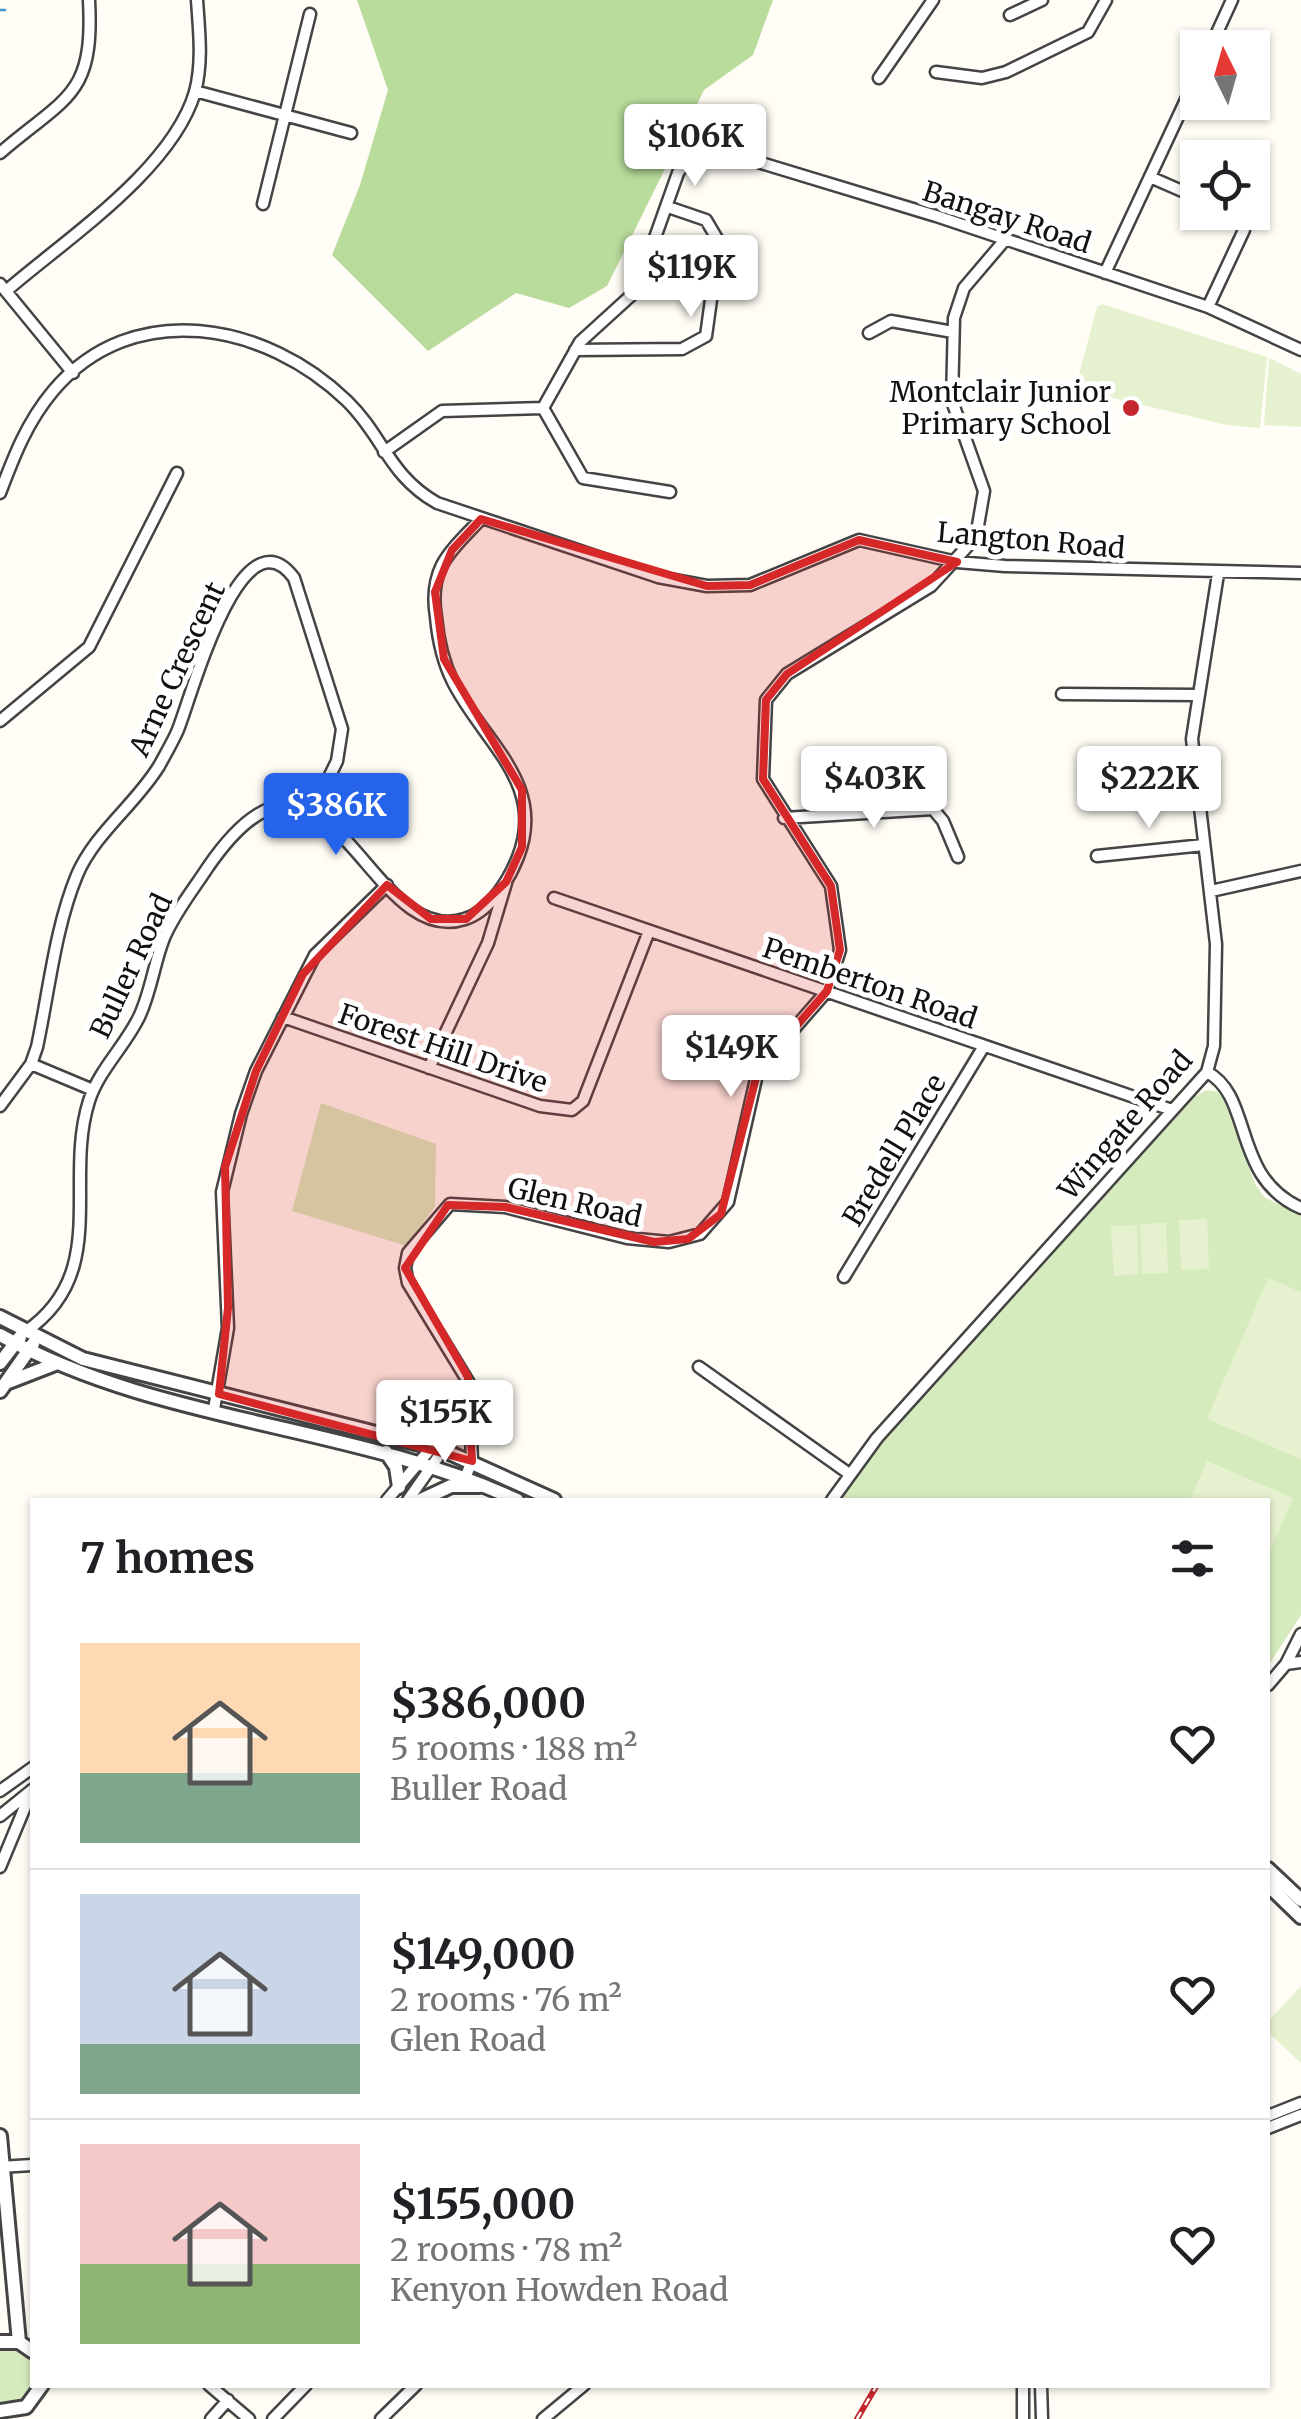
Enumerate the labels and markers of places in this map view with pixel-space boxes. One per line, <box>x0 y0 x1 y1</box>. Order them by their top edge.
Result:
pin: $106K <box>625 104 765 189</box>
pin: $119K <box>621 235 761 320</box>
place label: Montclair Junior Primary School <box>890 374 1111 442</box>
marker: Montclair Junior Primary School <box>1120 397 1142 419</box>
pin: $403K <box>804 746 944 831</box>
pin: $222K <box>1079 746 1219 831</box>
pin: $386K <box>266 773 406 858</box>
pin: $149K <box>661 1015 801 1100</box>
pin: $155K <box>375 1380 515 1465</box>

